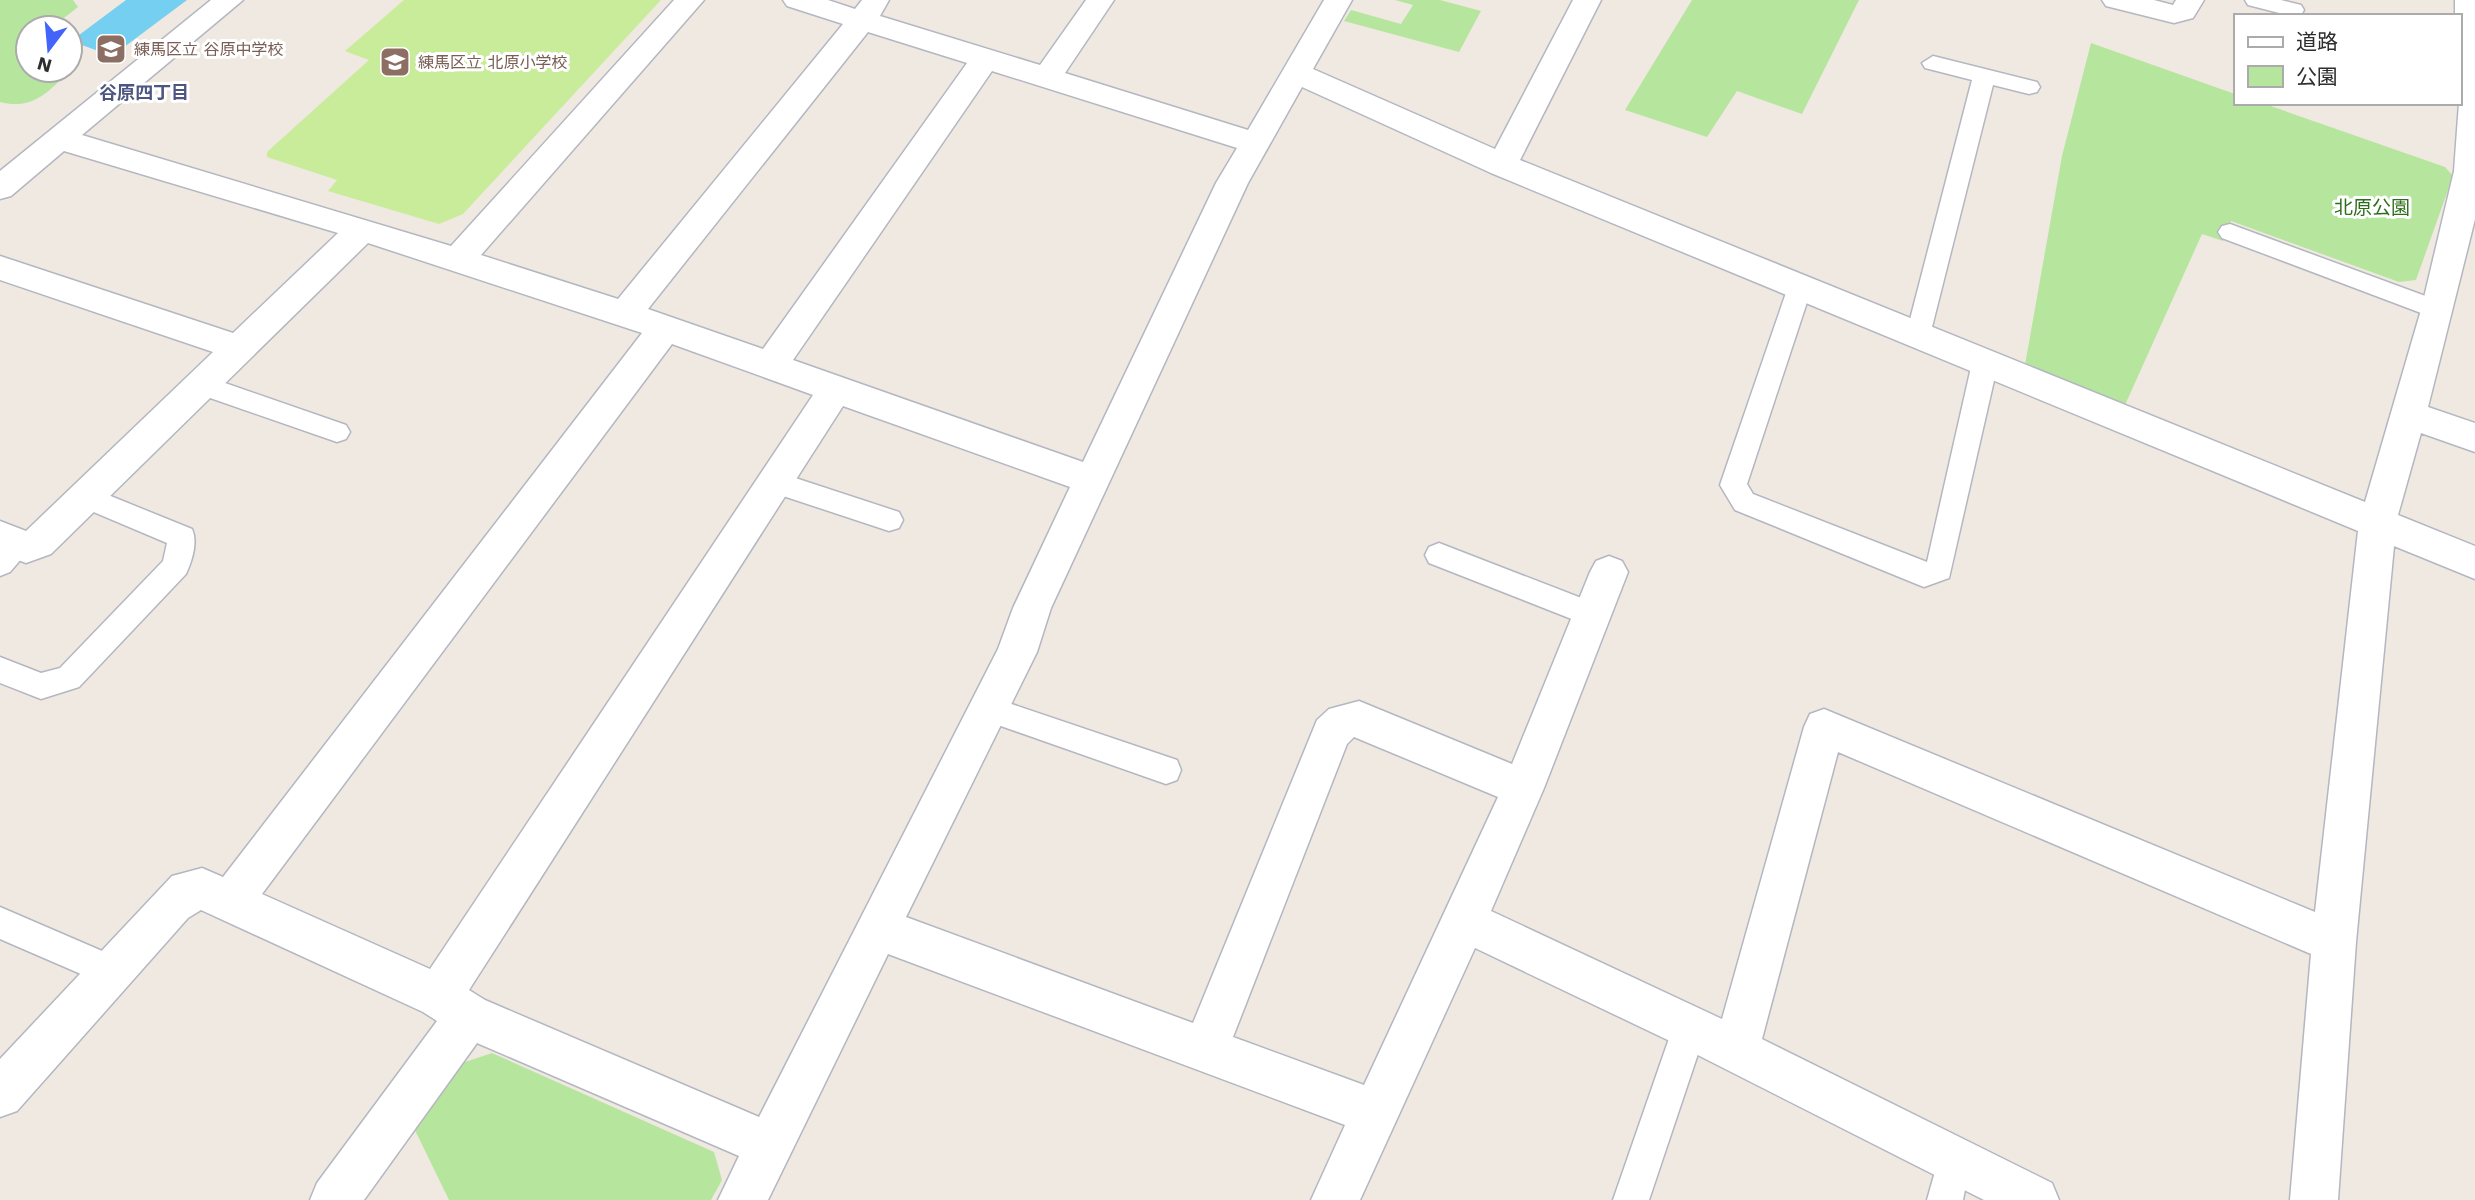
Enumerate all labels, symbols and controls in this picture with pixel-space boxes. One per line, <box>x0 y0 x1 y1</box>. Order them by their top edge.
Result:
north arrow <box>14 14 84 84</box>
legend <box>2234 14 2461 105</box>
text: 道路 <box>2296 29 2338 54</box>
school or university icon: 練馬区立 谷原中学校 <box>94 32 128 66</box>
place label: 練馬区立 谷原中学校 <box>134 40 283 59</box>
school or university icon: 練馬区立 北原小学校 <box>378 45 412 79</box>
text: N <box>35 52 54 78</box>
place label: 練馬区立 北原小学校 <box>418 53 567 72</box>
text: 公園 <box>2296 64 2338 89</box>
district label: 谷原四丁目 <box>99 82 189 103</box>
park label: 北原公園 <box>2334 196 2410 219</box>

